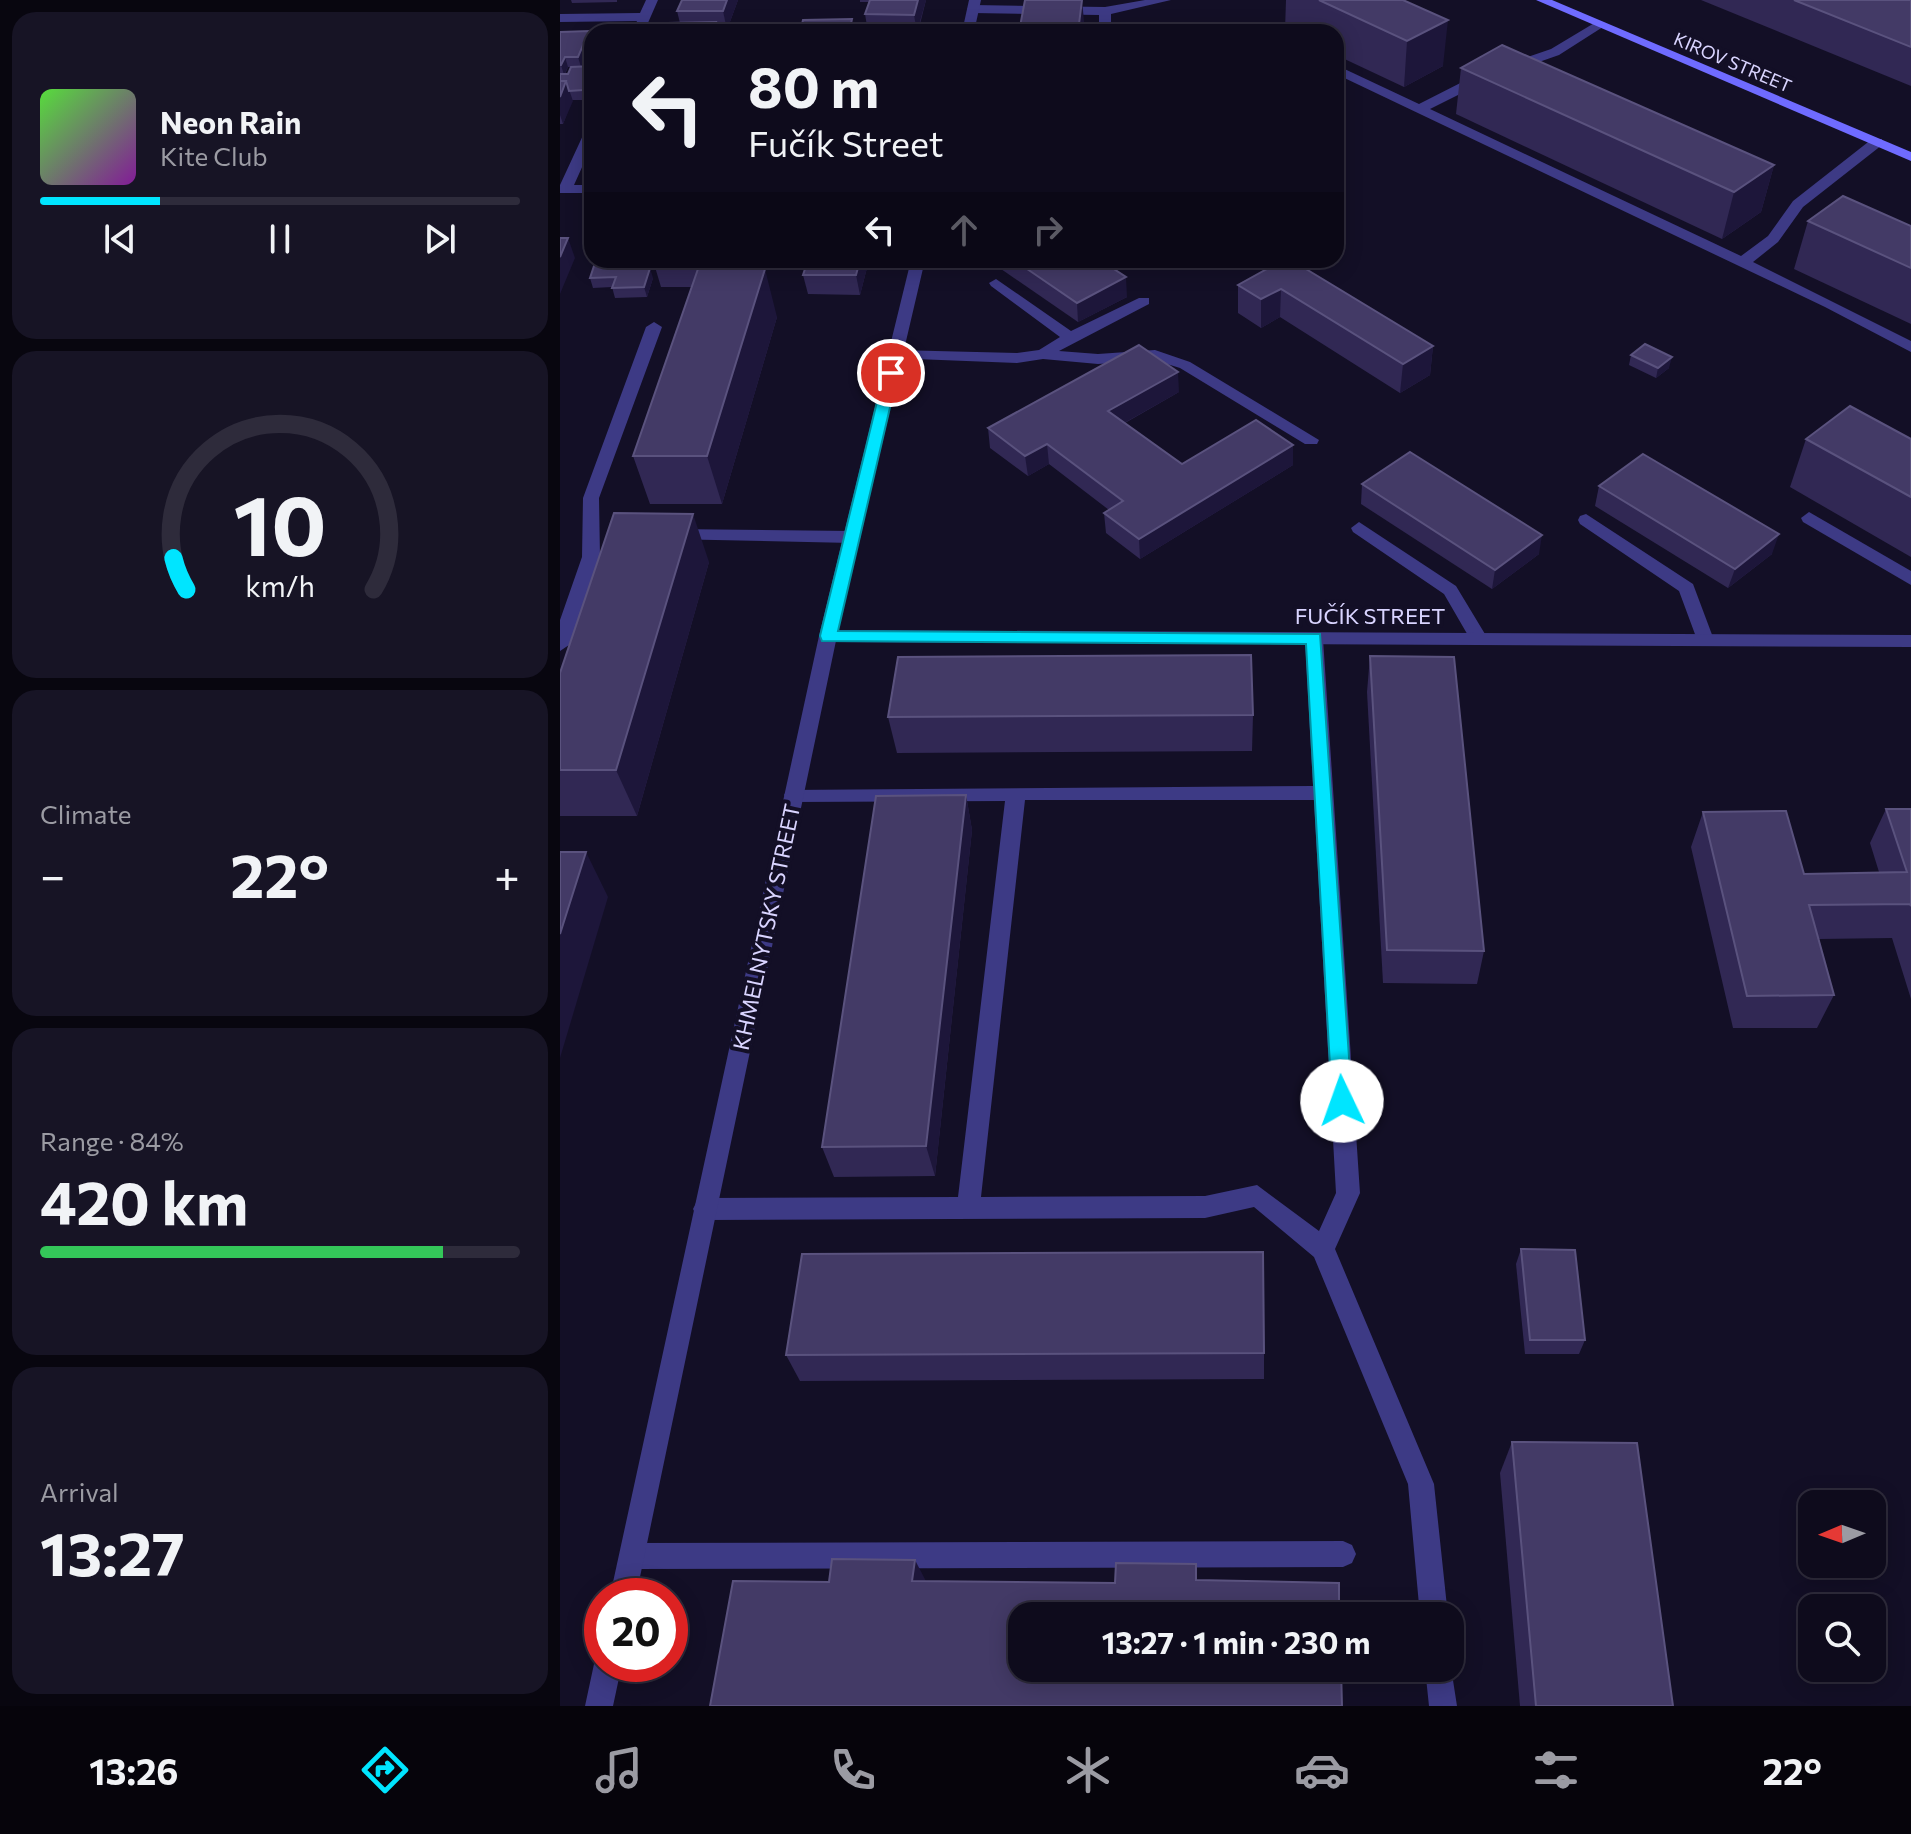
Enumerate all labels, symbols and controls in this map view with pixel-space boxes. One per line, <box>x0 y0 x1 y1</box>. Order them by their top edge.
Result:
street label: KIROV STREET <box>1671 27 1795 97</box>
text: 80 m <box>748 51 879 120</box>
icon: left <box>616 56 720 160</box>
text: Neon Rain <box>160 103 301 140</box>
text: Fučík Street <box>748 120 944 164</box>
text: Kite Club <box>160 140 268 171</box>
icon: left <box>858 208 902 252</box>
icon: ahead <box>942 208 986 252</box>
icon: right <box>1026 208 1070 252</box>
icon: previous <box>98 217 142 261</box>
icon: pause <box>258 217 302 261</box>
icon: next <box>418 217 462 261</box>
pin <box>857 339 925 407</box>
icon: arrive <box>869 351 913 395</box>
text: 10 <box>234 471 326 573</box>
text: km/h <box>245 568 315 603</box>
street label: FUČÍK STREET <box>1295 602 1445 629</box>
text: Climate <box>40 798 132 829</box>
street label: KHMELNYTSKY STREET <box>727 801 805 1053</box>
text: 22° <box>230 837 329 910</box>
text: − <box>40 847 65 901</box>
text: + <box>494 847 520 901</box>
position arrow <box>1300 1059 1384 1143</box>
text: Range · 84% <box>40 1125 184 1156</box>
text: 420 km <box>40 1164 248 1237</box>
text: Arrival <box>40 1476 119 1507</box>
north arrow <box>1798 1490 1886 1578</box>
map controls <box>1798 1490 1886 1682</box>
text: 13:27 <box>40 1515 185 1588</box>
speed limit sign: 20 <box>584 1578 688 1682</box>
button: search <box>1798 1594 1886 1682</box>
text: 13:27 · 1 min · 230 m <box>1102 1623 1370 1660</box>
icon: directions <box>357 1742 413 1798</box>
icon: music <box>591 1742 647 1798</box>
icon: phone <box>825 1742 881 1798</box>
icon: climate <box>1060 1742 1116 1798</box>
icon: car <box>1294 1742 1350 1798</box>
icon: filters <box>1528 1742 1584 1798</box>
text: 13:26 <box>89 1748 178 1792</box>
text: 22° <box>1762 1748 1822 1792</box>

